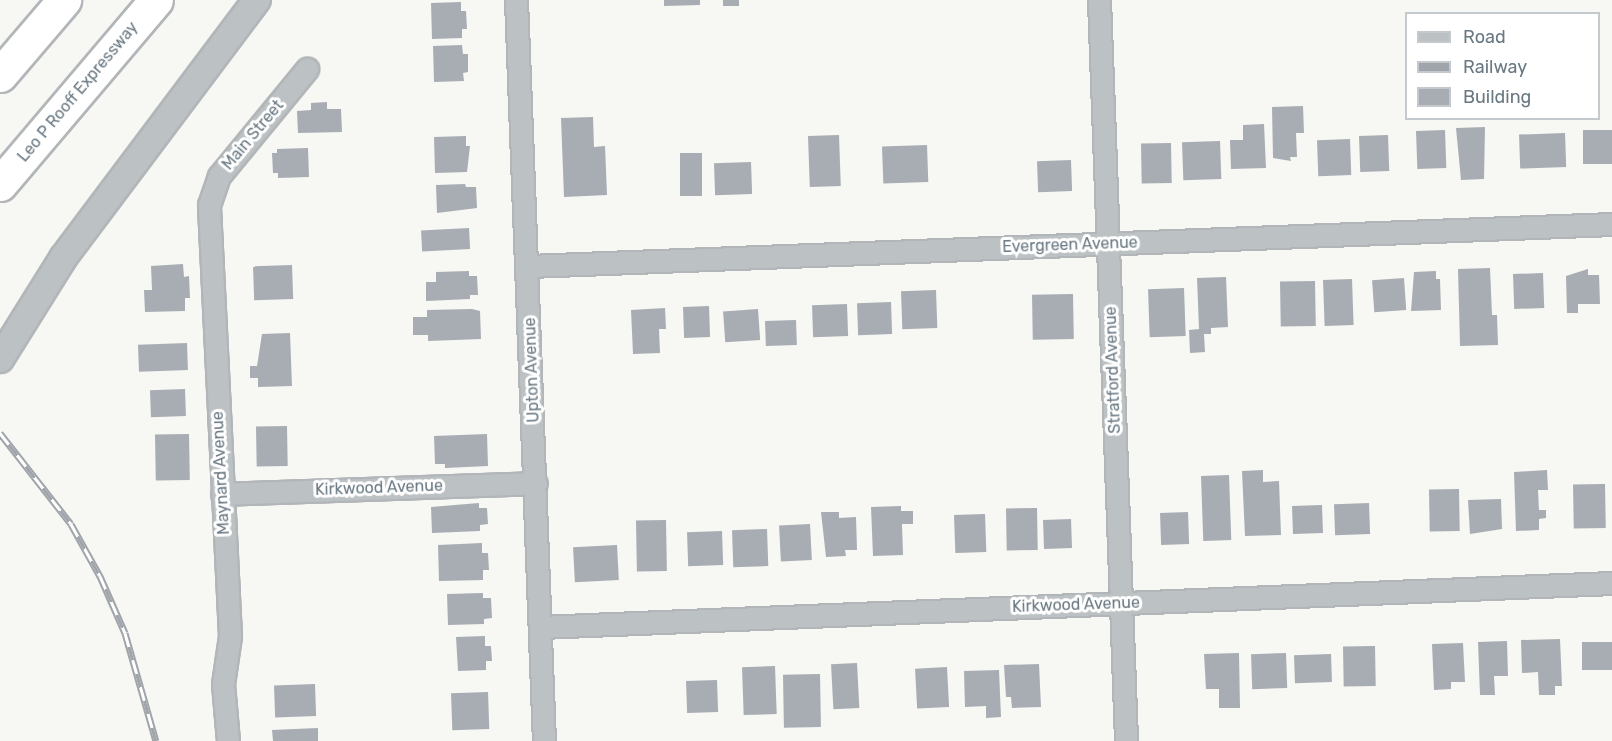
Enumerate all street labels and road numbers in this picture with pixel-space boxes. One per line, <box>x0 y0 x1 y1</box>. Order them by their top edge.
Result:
street label: Leo P Rooff Expressway <box>14 18 142 166</box>
street label: Main Street <box>218 96 288 174</box>
street label: Evergreen Avenue <box>1002 233 1138 257</box>
street label: Stratford Avenue <box>1101 306 1125 434</box>
street label: Upton Avenue <box>521 317 543 423</box>
street label: Maynard Avenue <box>208 411 234 535</box>
street label: Kirkwood Avenue <box>315 476 443 500</box>
street label: Kirkwood Avenue <box>1012 593 1140 617</box>

